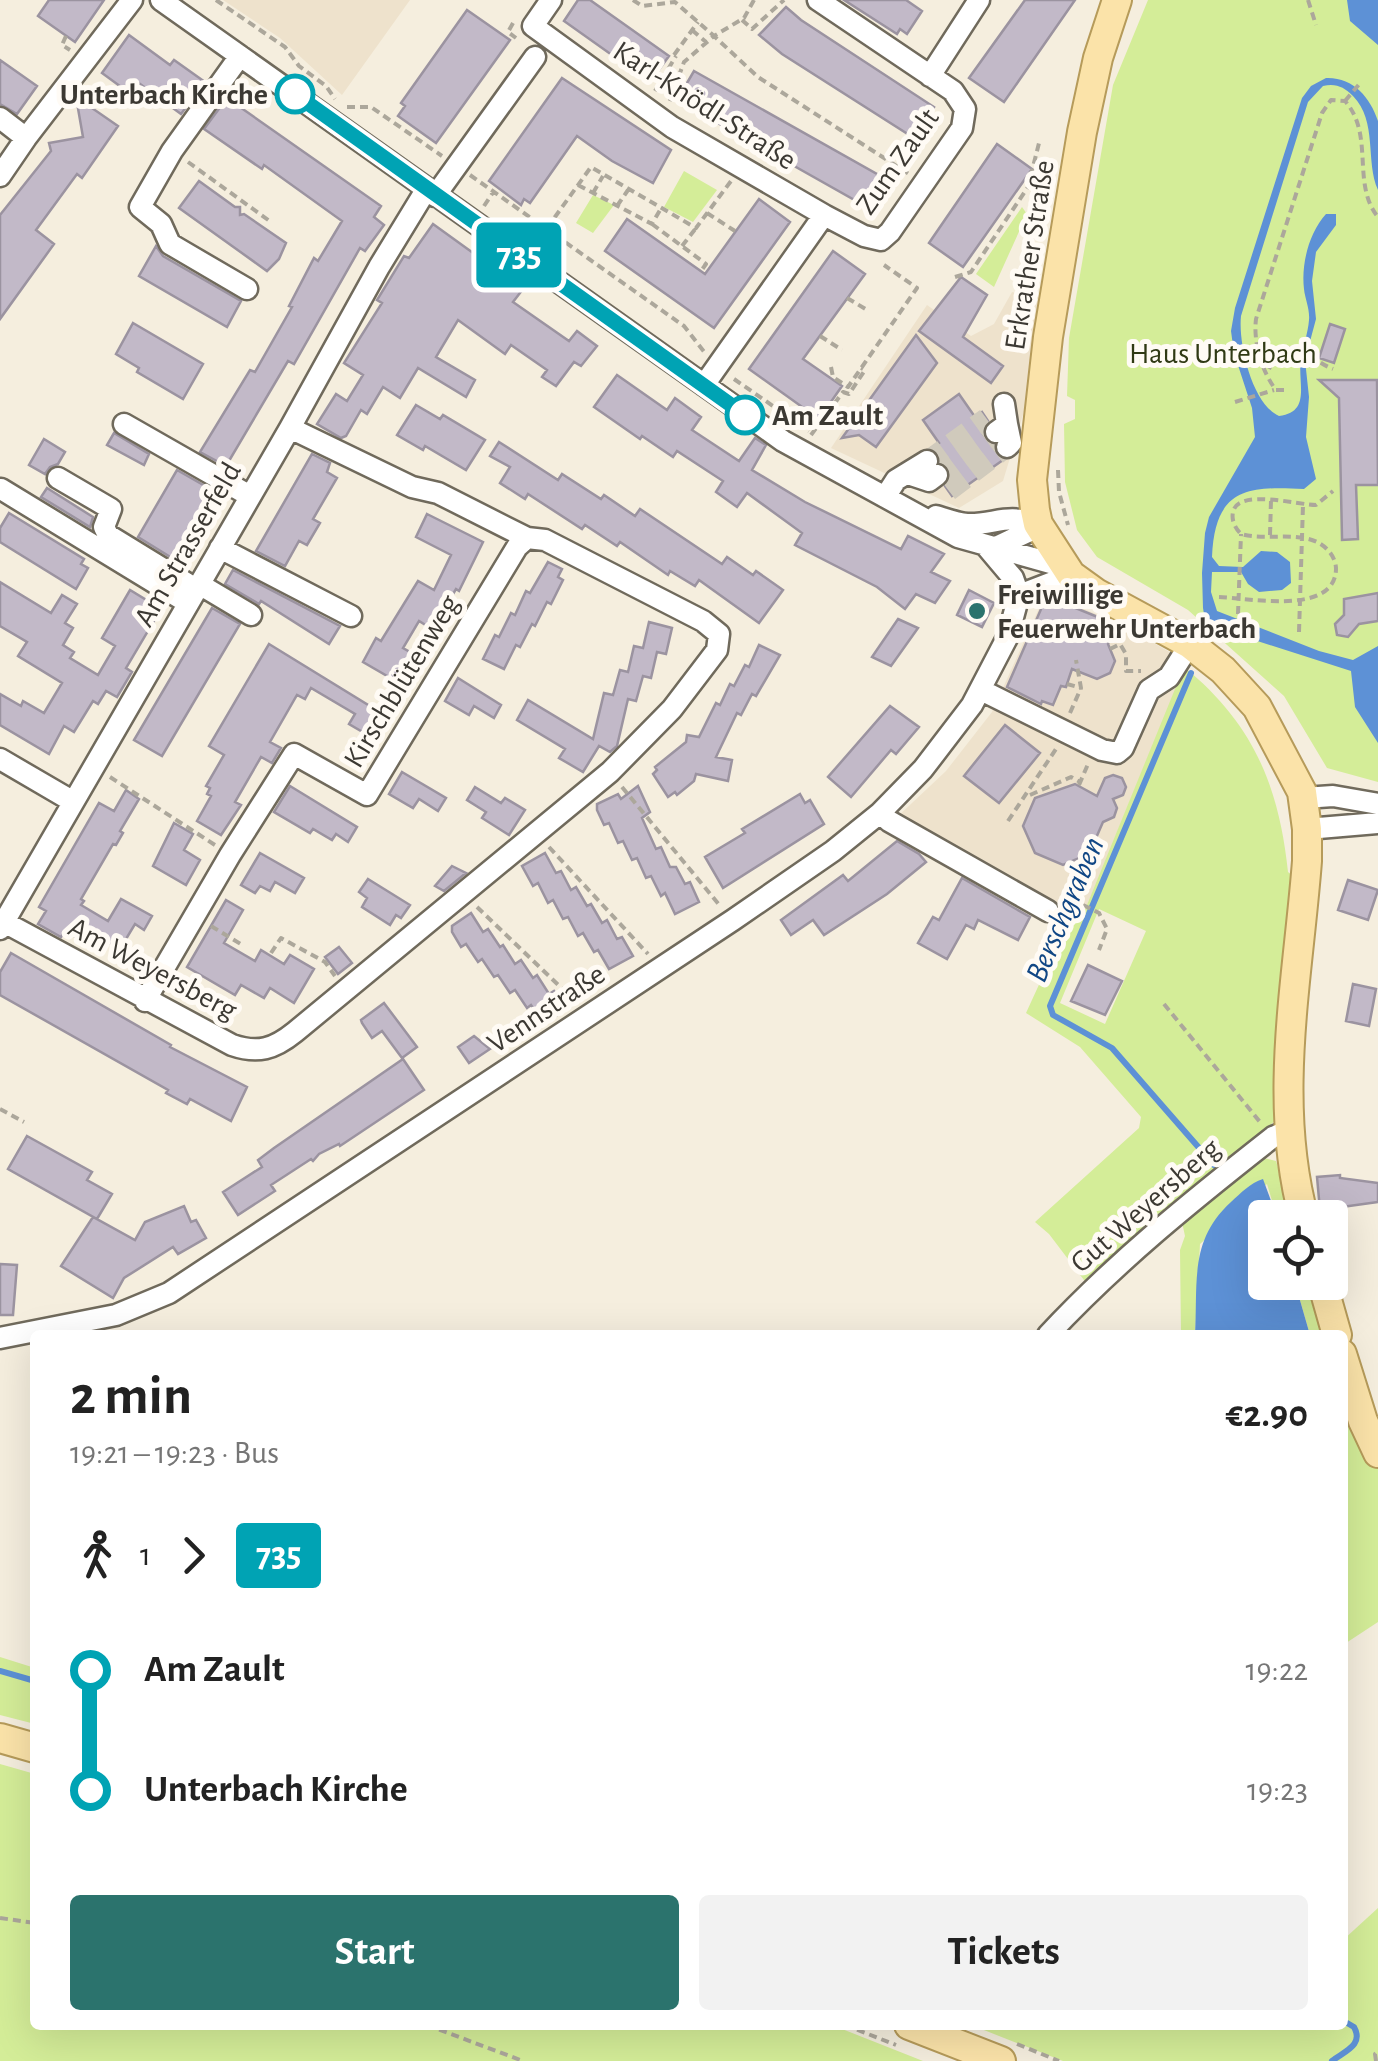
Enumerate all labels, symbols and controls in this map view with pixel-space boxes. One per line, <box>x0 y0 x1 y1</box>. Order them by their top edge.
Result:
street label: Karl-Knödl-Straße <box>608 36 801 176</box>
marker: Unterbach Kirche <box>276 75 314 113</box>
place label: Unterbach Kirche <box>60 80 268 110</box>
street label: Zum Zault <box>851 103 945 220</box>
street label: Erkrather Straße <box>1000 158 1060 352</box>
line badge: 735 <box>462 222 576 288</box>
text: 735 <box>496 238 542 273</box>
park label: Haus Unterbach <box>1129 339 1317 369</box>
marker: Am Zault <box>726 396 764 434</box>
place label: Am Zault <box>772 401 883 431</box>
street label: Am Strasserfeld <box>129 457 247 632</box>
place label: Freiwillige Feuerwehr Unterbach <box>997 580 1256 644</box>
street label: Kirschblütenweg <box>339 590 465 773</box>
marker: Freiwillige Feuerwehr Unterbach <box>966 600 988 622</box>
water label: Berschgraben <box>1020 832 1110 987</box>
street label: Am Weyersberg <box>63 912 242 1026</box>
street label: Vennstraße <box>482 959 611 1059</box>
street label: Gut Weyersberg <box>1065 1133 1226 1278</box>
map controls <box>1248 1200 1348 1300</box>
button: locate <box>1248 1200 1348 1300</box>
text: 2 min <box>70 1369 192 1424</box>
text: €2.90 <box>1226 1396 1308 1434</box>
text: 19:21 – 19:23 · Bus <box>70 1437 279 1469</box>
icon: walk <box>70 1528 125 1583</box>
icon: forward <box>166 1528 221 1583</box>
text: 735 <box>256 1538 301 1573</box>
text: 1 <box>140 1539 151 1571</box>
text: Am Zault <box>144 1651 285 1689</box>
text: 19:22 <box>1246 1654 1308 1686</box>
text: Unterbach Kirche <box>144 1771 408 1809</box>
text: 19:23 <box>1247 1774 1308 1806</box>
button: Start <box>70 1895 679 2010</box>
button: Tickets <box>699 1895 1308 2010</box>

